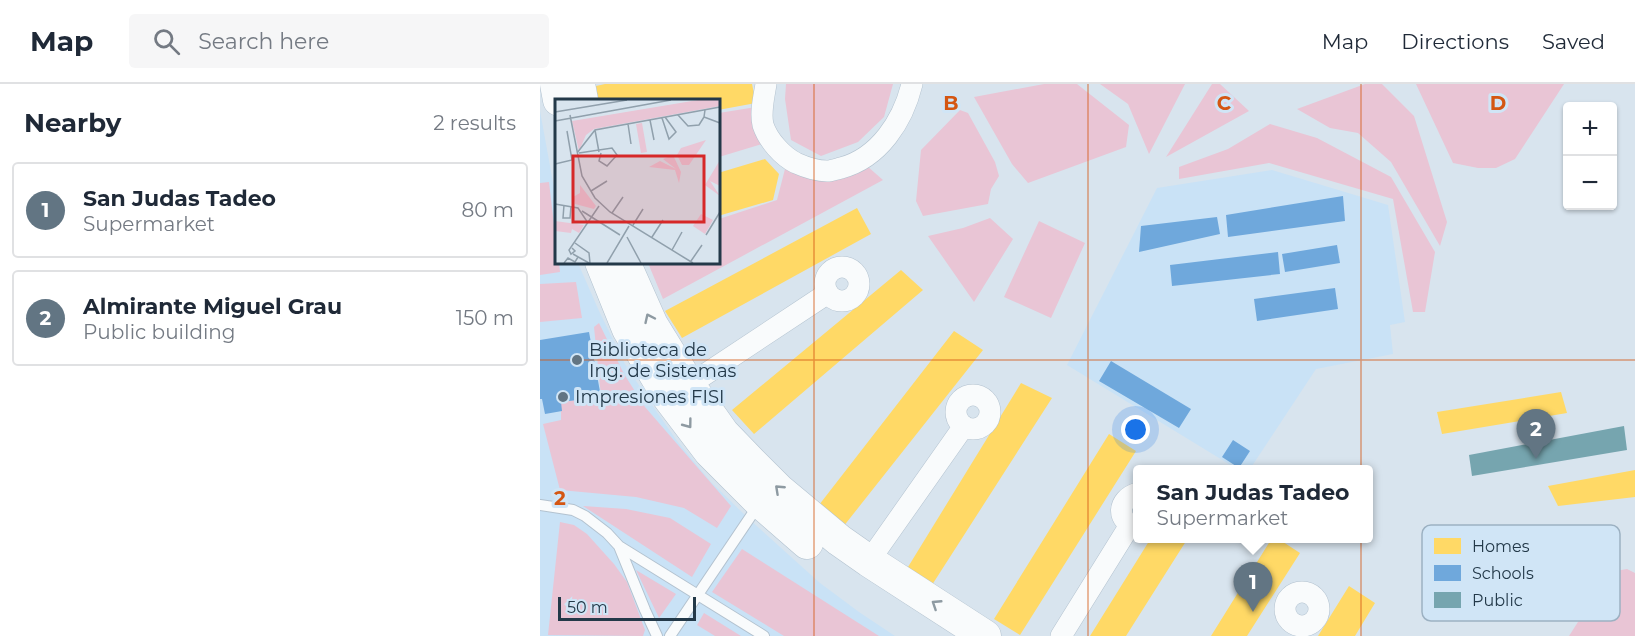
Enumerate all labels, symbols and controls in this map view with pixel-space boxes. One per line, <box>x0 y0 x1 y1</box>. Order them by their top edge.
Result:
search box <box>129 14 549 68</box>
text: Map <box>30 24 93 58</box>
icon: search <box>150 25 183 58</box>
text: Search here <box>198 28 329 55</box>
text: Map <box>1322 29 1368 54</box>
text: Directions <box>1401 29 1509 54</box>
text: Saved <box>1542 29 1605 54</box>
text: B <box>943 91 959 115</box>
text: C <box>1217 91 1232 115</box>
text: D <box>1490 91 1506 115</box>
inset map <box>555 99 720 264</box>
map controls <box>1563 102 1617 210</box>
button: + <box>1563 102 1617 156</box>
text: Nearby <box>24 107 121 139</box>
text: 2 results <box>433 111 516 135</box>
button: − <box>1563 156 1617 210</box>
text: San Judas Tadeo <box>83 185 276 212</box>
text: 1 <box>42 198 49 222</box>
text: 80 m <box>462 198 514 222</box>
text: Supermarket <box>83 212 215 236</box>
text: Almirante Miguel Grau <box>83 293 342 320</box>
text: 2 <box>40 306 51 330</box>
text: 150 m <box>456 306 514 330</box>
one-way arrow <box>644 314 656 325</box>
text: Public building <box>83 320 236 344</box>
place label: Biblioteca de Ing. de Sistemas <box>589 339 737 382</box>
marker: Biblioteca de Ing. de Sistemas <box>570 353 584 367</box>
place label: Impresiones FISI <box>575 386 724 408</box>
marker: Impresiones FISI <box>556 390 570 404</box>
pin: 2 <box>1516 410 1556 459</box>
your location <box>1121 415 1150 444</box>
one-way arrow <box>681 417 692 428</box>
popup <box>1133 465 1373 543</box>
text: San Judas Tadeo <box>1156 479 1350 506</box>
one-way arrow <box>775 485 786 496</box>
text: 2 <box>554 486 566 510</box>
text: Supermarket <box>1156 506 1288 530</box>
legend <box>1422 525 1620 621</box>
text: Homes <box>1472 537 1530 556</box>
pin: 1 <box>1234 562 1272 612</box>
text: Schools <box>1472 564 1534 583</box>
text: Public <box>1472 591 1523 610</box>
scale bar <box>558 594 696 622</box>
text: 50 m <box>567 598 608 617</box>
one-way arrow <box>932 600 942 612</box>

